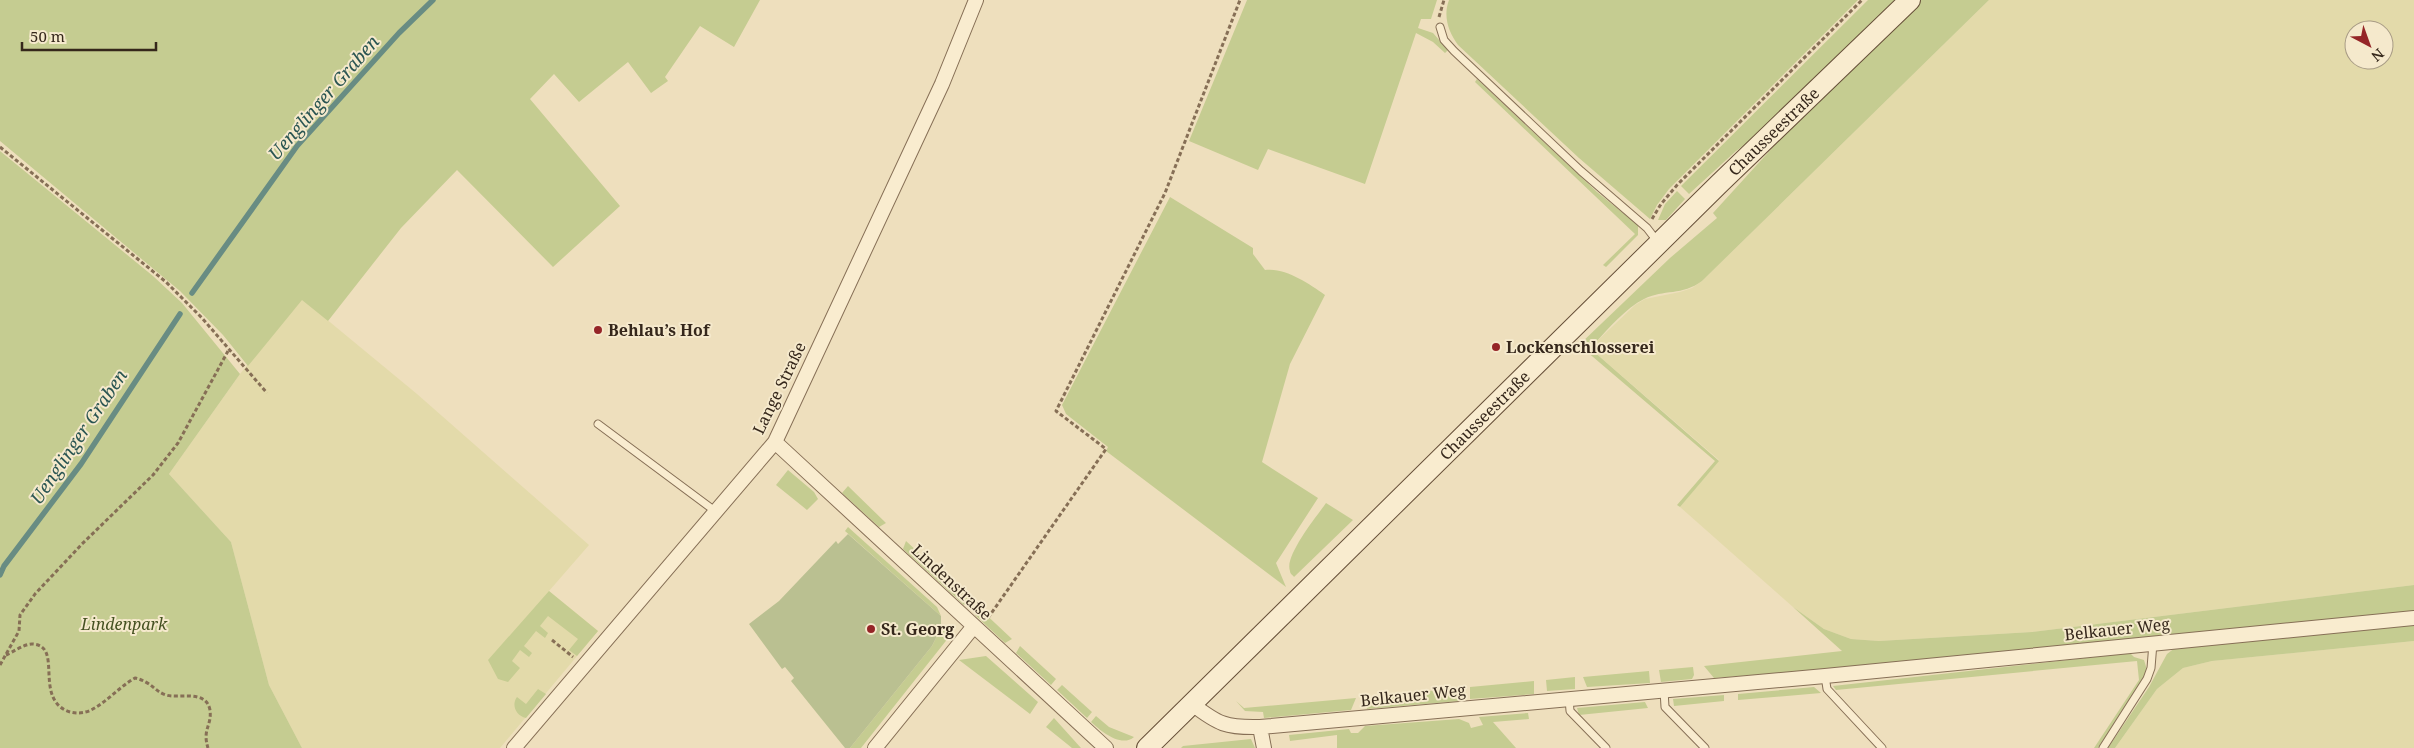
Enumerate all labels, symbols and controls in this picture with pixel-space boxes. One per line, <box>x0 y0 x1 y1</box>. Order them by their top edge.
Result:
scale bar <box>22 20 156 52</box>
north arrow <box>2344 20 2394 70</box>
text: 50 m <box>30 26 65 46</box>
water label: Uenglinger Graben <box>262 30 384 165</box>
text: N <box>2367 44 2388 66</box>
street label: Chausseestraße <box>1723 82 1824 181</box>
place label: Behlau’s Hof <box>608 319 711 341</box>
marker: Behlau’s Hof <box>592 324 604 336</box>
place label: Lockenschlosserei <box>1506 336 1655 358</box>
street label: Lange Straße <box>747 338 811 438</box>
marker: Lockenschlosserei <box>1490 341 1502 353</box>
water label: Uenglinger Graben <box>24 364 132 508</box>
street label: Chausseestraße <box>1435 366 1535 465</box>
street label: Lindenstraße <box>907 539 997 625</box>
street label: Belkauer Weg <box>2063 612 2171 645</box>
park label: Lindenpark <box>80 613 168 635</box>
place label: St. Georg <box>881 618 954 640</box>
marker: St. Georg <box>865 623 877 635</box>
street label: Belkauer Weg <box>1359 678 1467 711</box>

